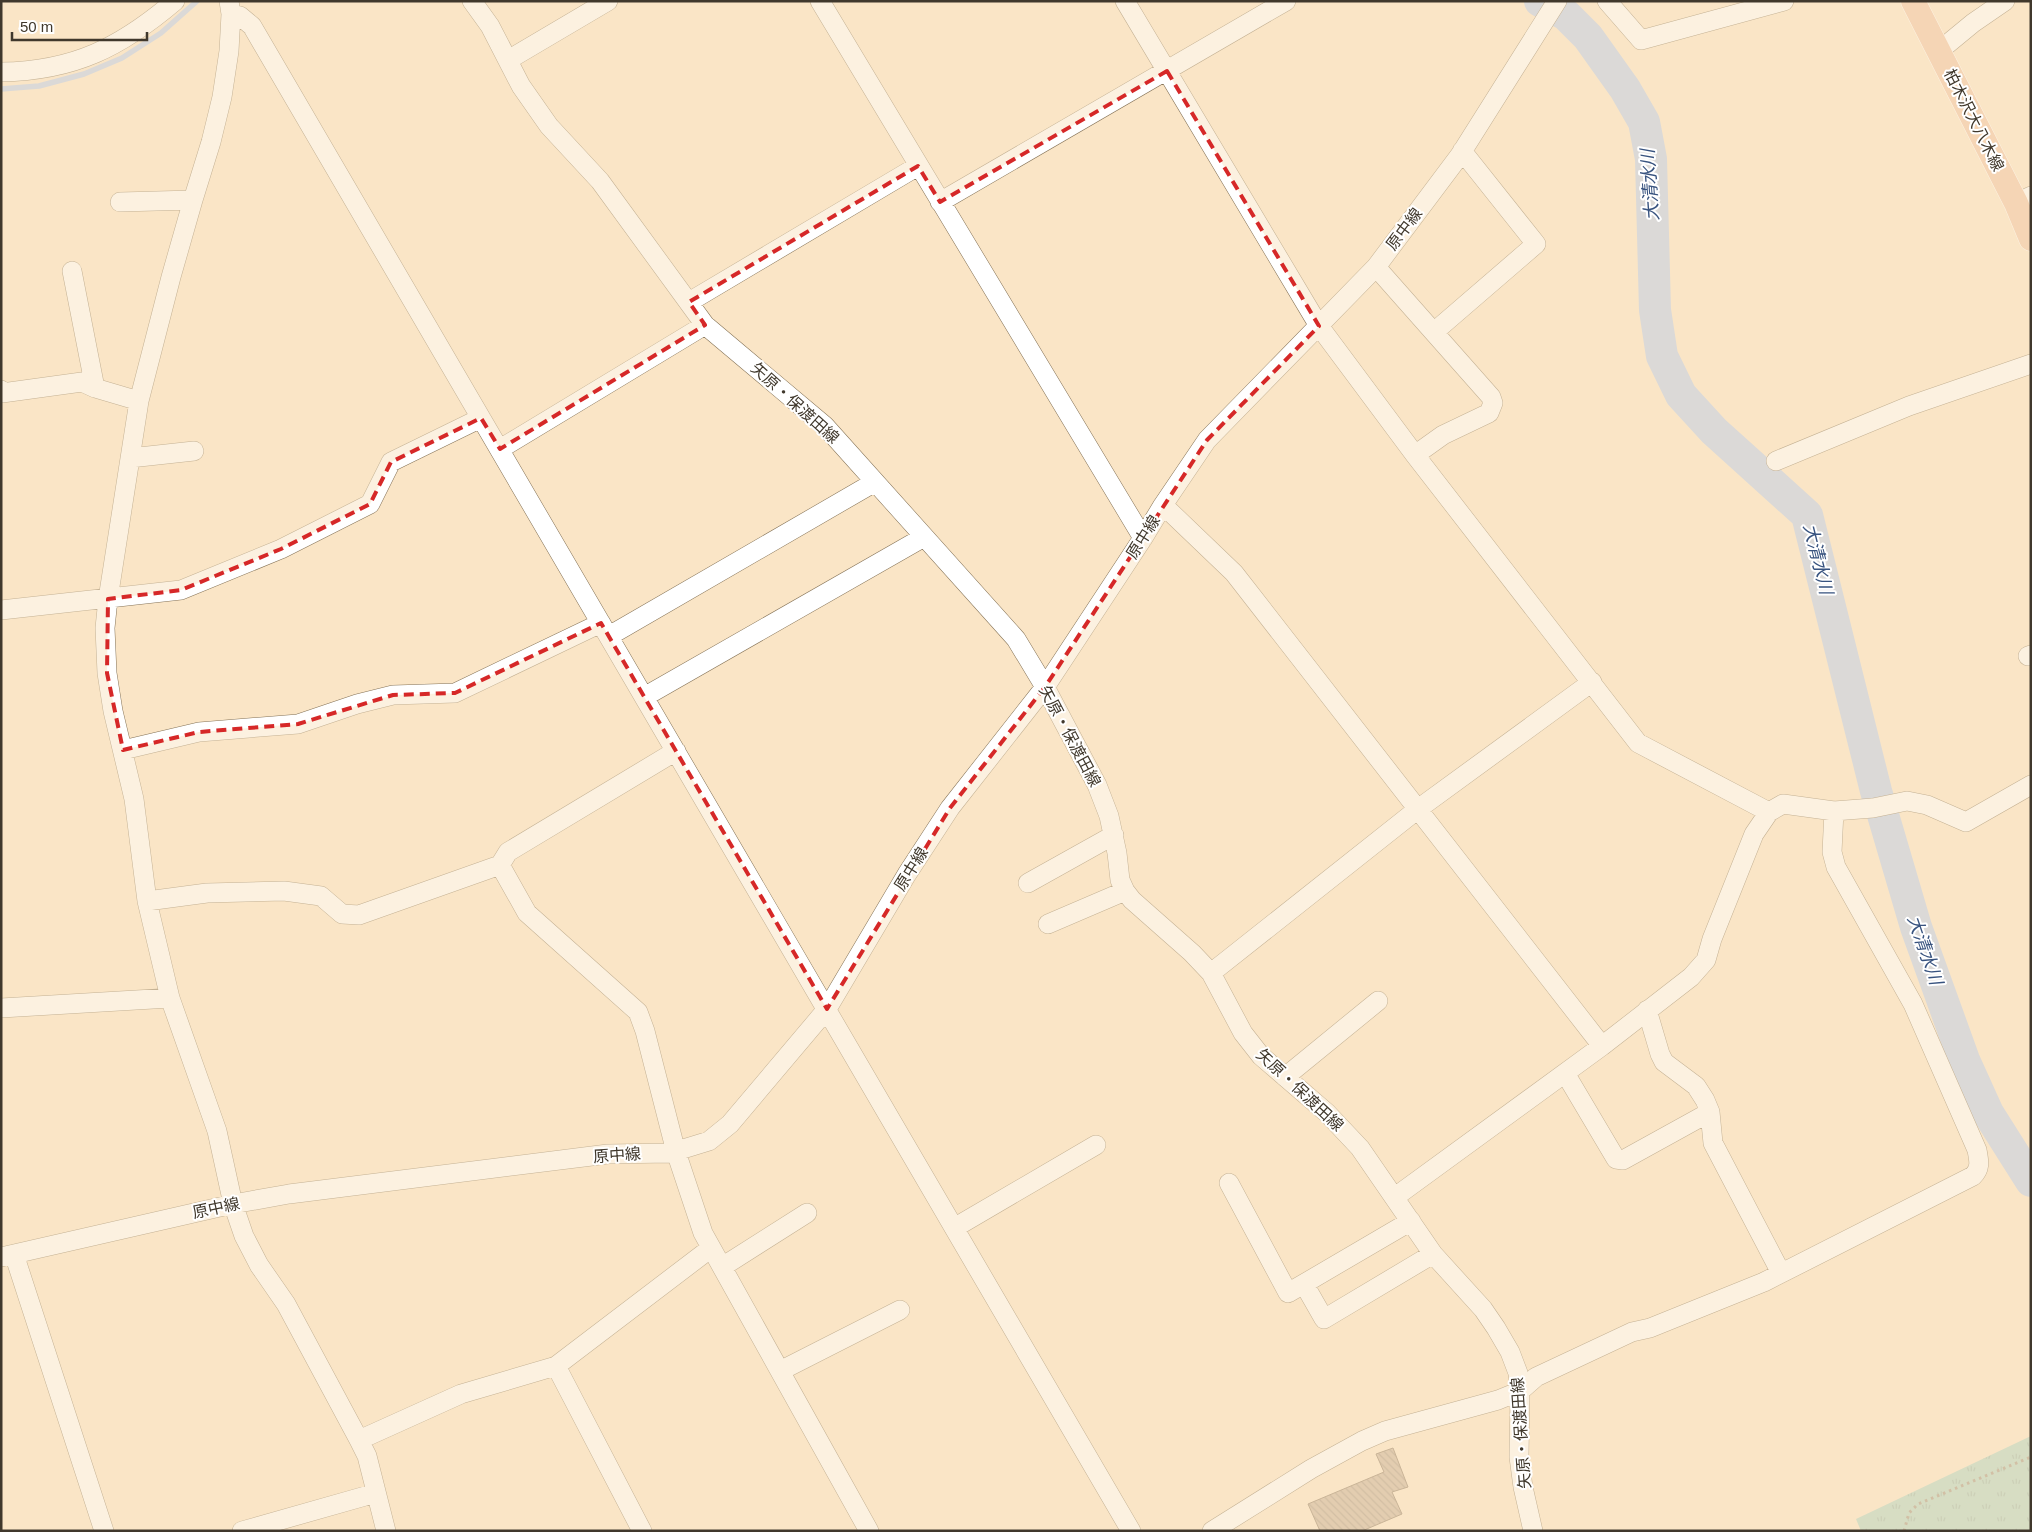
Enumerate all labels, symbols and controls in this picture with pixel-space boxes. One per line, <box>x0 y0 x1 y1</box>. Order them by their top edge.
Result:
scale bar <box>12 10 148 42</box>
text: 50 m <box>20 18 53 35</box>
street label: 柏木沢大八木線 <box>1941 66 2007 174</box>
water label: 大清水川 <box>1637 146 1662 222</box>
street label: 原中線 <box>1383 205 1425 253</box>
street label: 矢原・保渡田線 <box>748 359 842 447</box>
street label: 原中線 <box>1123 512 1163 562</box>
water label: 大清水川 <box>1800 522 1837 598</box>
street label: 矢原・保渡田線 <box>1036 683 1104 789</box>
street label: 原中線 <box>891 844 931 894</box>
water label: 大清水川 <box>1904 913 1947 989</box>
street label: 矢原・保渡田線 <box>1253 1046 1347 1134</box>
street label: 原中線 <box>592 1145 642 1165</box>
street label: 原中線 <box>191 1195 241 1221</box>
street label: 矢原・保渡田線 <box>1509 1377 1533 1489</box>

